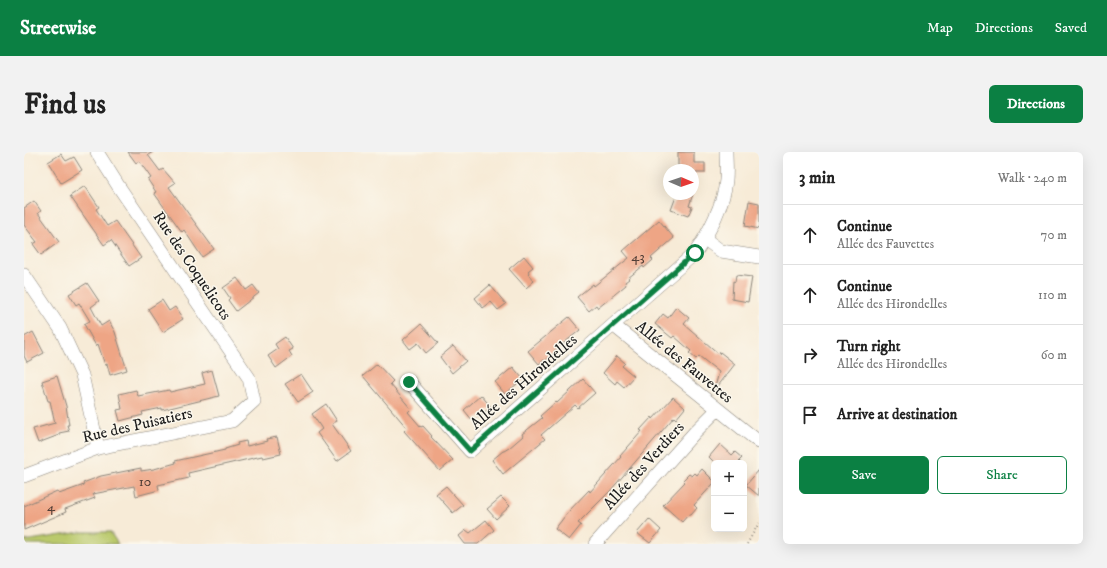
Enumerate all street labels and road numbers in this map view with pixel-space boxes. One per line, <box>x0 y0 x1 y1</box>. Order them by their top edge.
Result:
street label: Rue des Coquelicots <box>148 208 236 324</box>
street label: Allée des Fauvettes <box>632 316 737 407</box>
street label: Allée des Hirondelles <box>466 330 581 434</box>
street label: Rue des Puisatiers <box>80 403 194 447</box>
street label: Allée des Verdiers <box>599 417 689 514</box>

